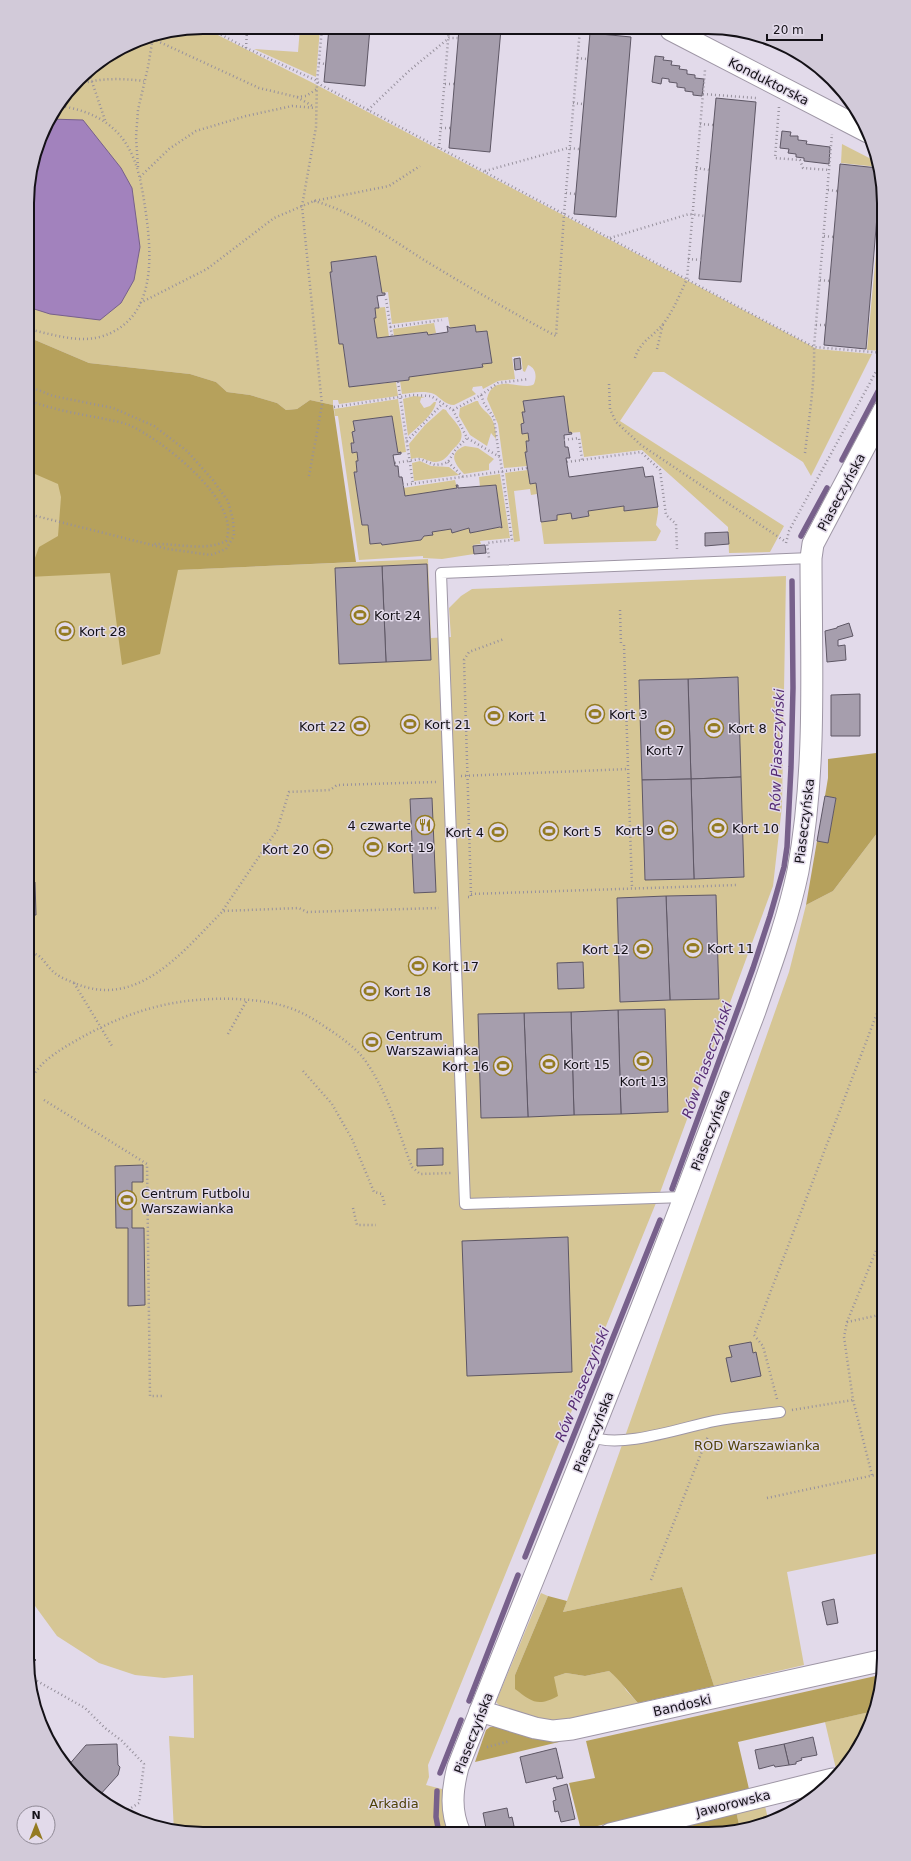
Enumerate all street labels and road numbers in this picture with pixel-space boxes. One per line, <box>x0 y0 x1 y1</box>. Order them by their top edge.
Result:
street label: Konduktorska <box>726 55 812 108</box>
street label: Piaseczyńska <box>815 451 868 534</box>
street label: Piaseczyńska <box>792 778 817 865</box>
street label: Piaseczyńska <box>688 1087 733 1173</box>
street label: Piaseczyńska <box>570 1390 616 1475</box>
street label: Piaseczyńska <box>451 1690 496 1776</box>
street label: Bandoski <box>652 1692 713 1719</box>
street label: Jaworowska <box>693 1787 772 1820</box>

